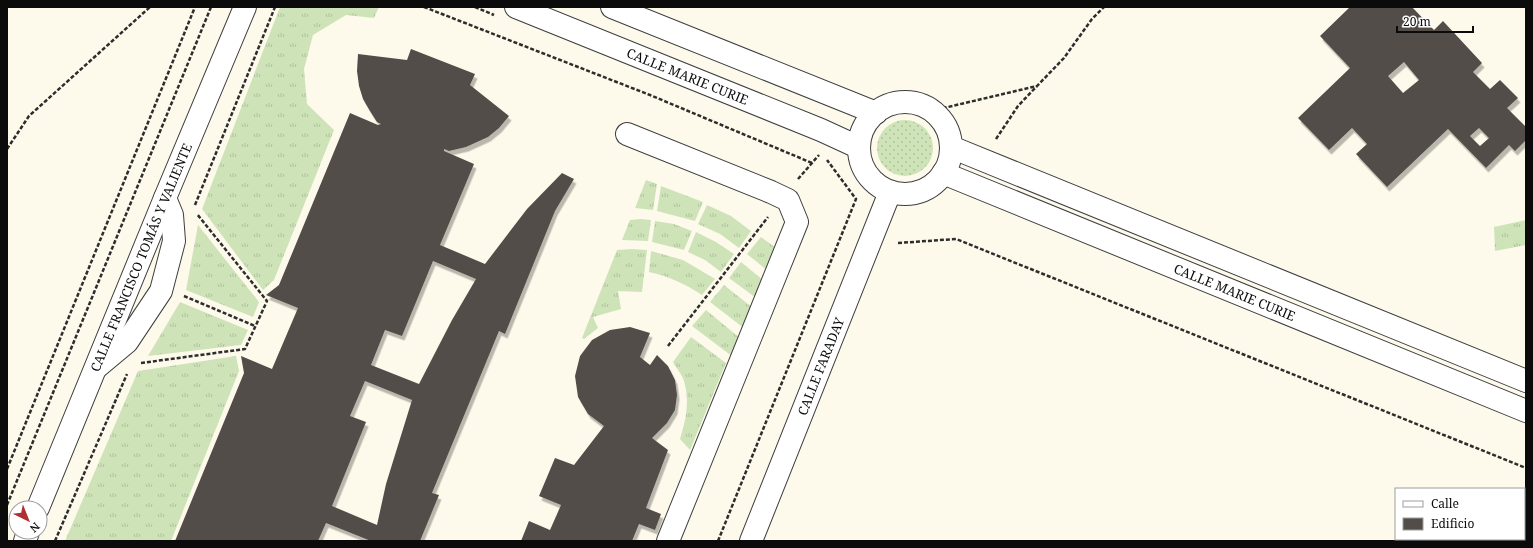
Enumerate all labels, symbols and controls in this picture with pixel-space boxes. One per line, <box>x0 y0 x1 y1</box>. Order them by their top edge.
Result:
scale bar <box>1397 8 1473 34</box>
text: 20 m <box>1403 13 1431 30</box>
street label: CALLE MARIE CURIE <box>624 44 751 109</box>
street label: CALLE FRANCISCO TOMÁS Y VALIENTE <box>86 140 196 374</box>
street label: CALLE MARIE CURIE <box>1171 259 1298 325</box>
street label: CALLE FARADAY <box>793 314 849 418</box>
legend <box>1395 488 1525 540</box>
text: Calle <box>1431 495 1459 512</box>
north arrow <box>8 500 48 540</box>
text: Edificio <box>1431 515 1474 532</box>
text: N <box>27 519 43 536</box>

